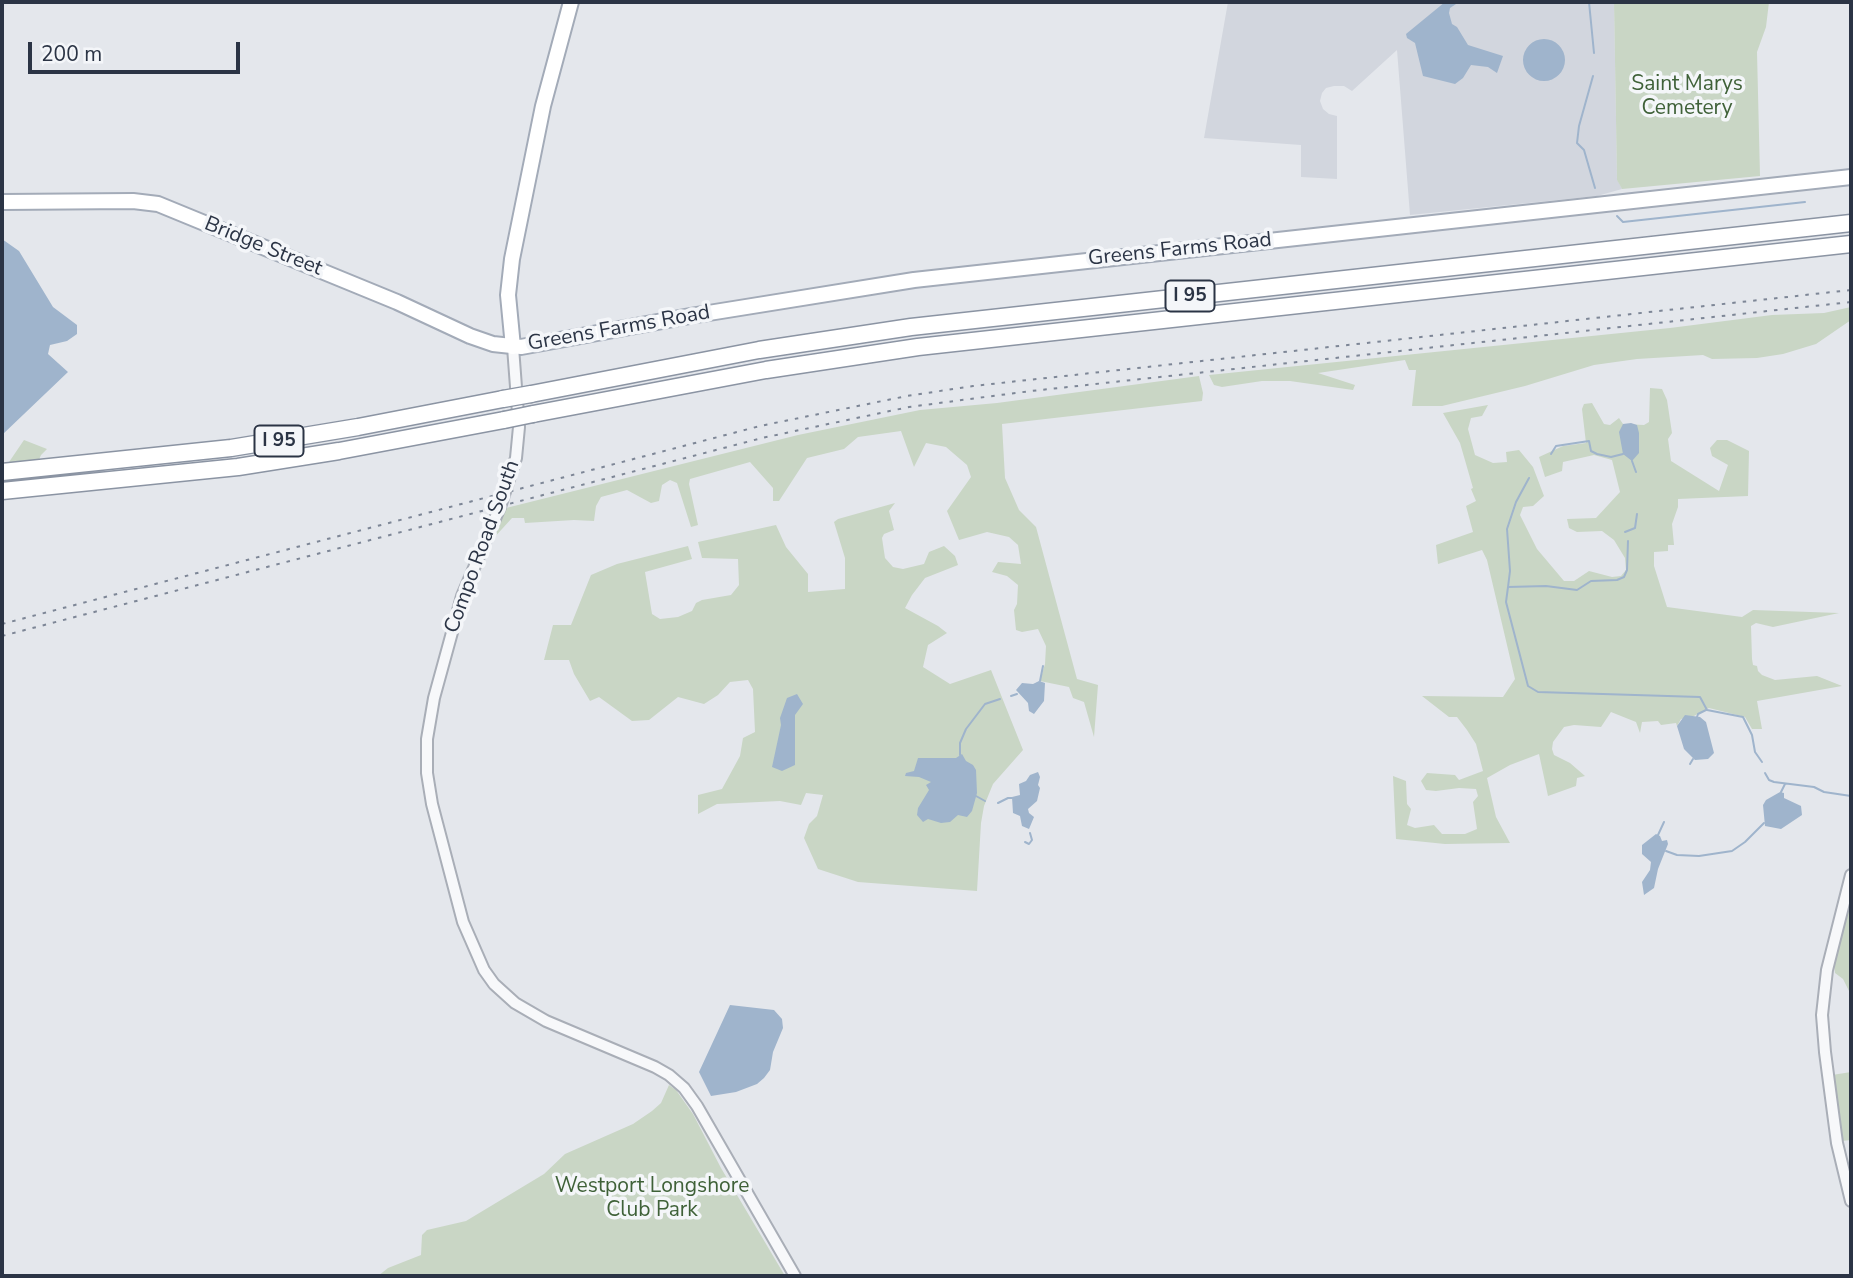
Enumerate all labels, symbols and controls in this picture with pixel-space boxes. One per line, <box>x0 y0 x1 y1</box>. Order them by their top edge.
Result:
scale bar <box>32 28 243 72</box>
text: 200 m <box>41 40 102 68</box>
park label: Saint Marys Cemetery <box>1631 72 1743 122</box>
street label: Bridge Street <box>200 212 326 282</box>
street label: Greens Farms Road <box>1087 228 1273 272</box>
road number: I 95 <box>1166 280 1214 312</box>
street label: Greens Farms Road <box>526 301 712 357</box>
road number: I 95 <box>254 426 304 456</box>
street label: Compo Road South <box>440 457 526 637</box>
park label: Westport Longshore Club Park <box>555 1174 749 1224</box>

